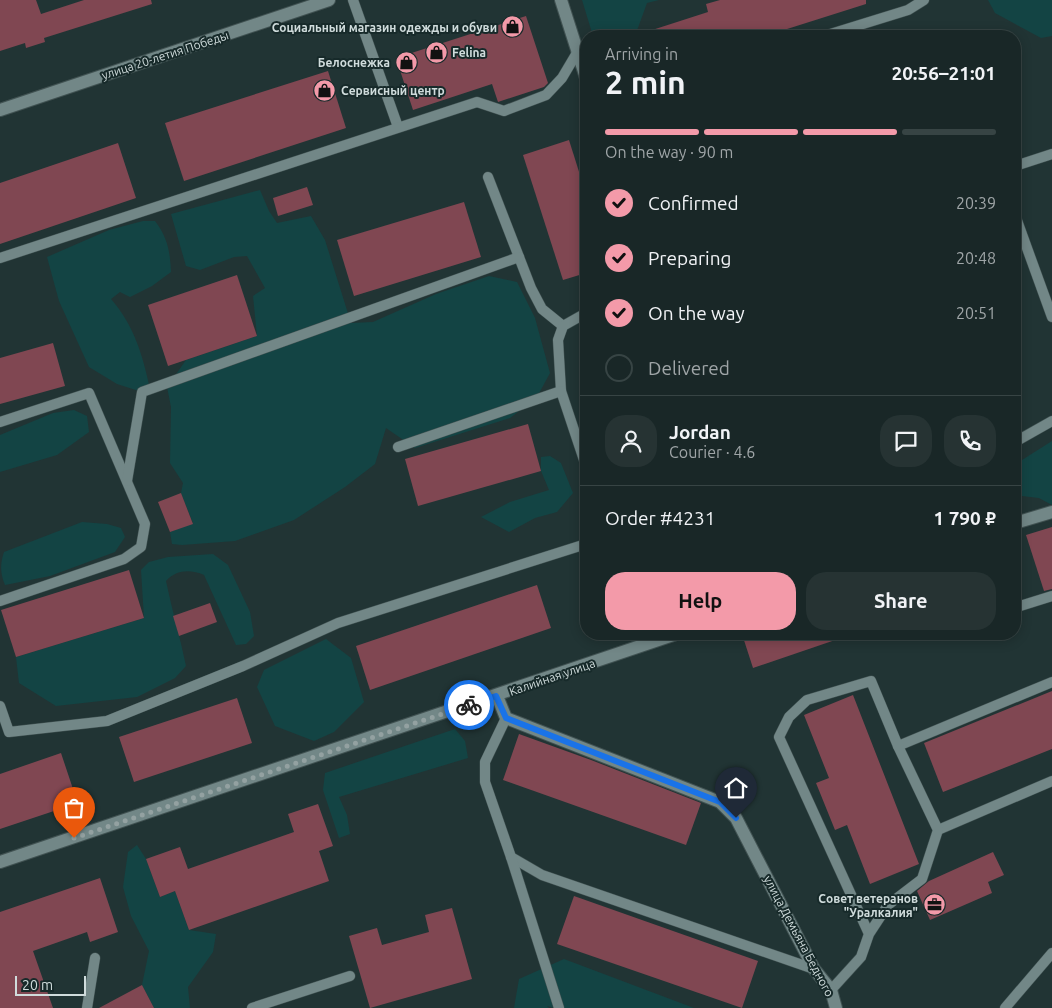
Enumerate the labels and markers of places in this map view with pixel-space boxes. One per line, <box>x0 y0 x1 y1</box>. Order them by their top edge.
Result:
shop icon: Социальный магазин одежды и обуви <box>501 15 525 39</box>
place label: Социальный магазин одежды и обуви <box>272 21 497 34</box>
shop icon: Felina <box>424 40 448 64</box>
place label: Felina <box>452 46 486 59</box>
shop icon: Белоснежка <box>394 50 418 74</box>
place label: Белоснежка <box>318 56 390 69</box>
shop icon: Сервисный центр <box>313 78 337 102</box>
place label: Сервисный центр <box>341 84 445 97</box>
pin <box>715 767 757 818</box>
pin <box>53 787 95 838</box>
place label: Совет ветеранов "Уралкалия" <box>818 892 918 919</box>
office icon: Совет ветеранов "Уралкалия" <box>922 893 946 917</box>

